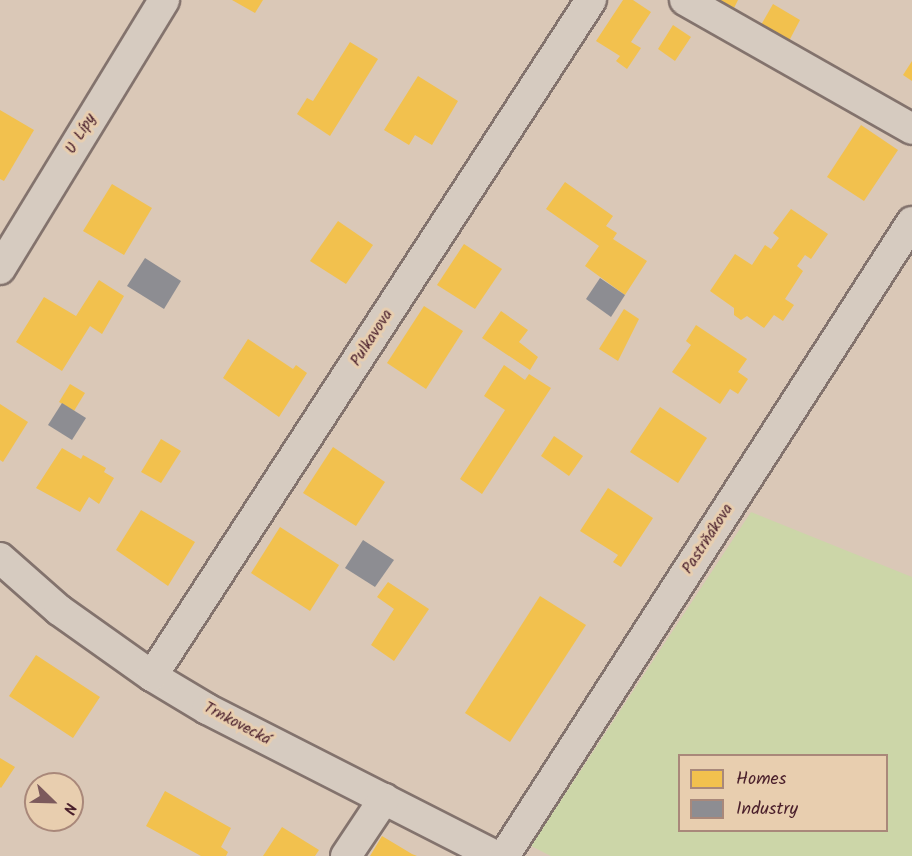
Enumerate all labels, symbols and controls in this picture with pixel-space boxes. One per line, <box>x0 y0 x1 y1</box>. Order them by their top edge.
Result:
street label: U Lípy <box>62 110 100 158</box>
street label: Pulkavova <box>347 306 397 370</box>
street label: Pastrňákova <box>678 500 738 578</box>
street label: Trnkovecká <box>200 698 274 750</box>
legend <box>678 754 888 832</box>
text: Homes <box>736 765 786 794</box>
north arrow <box>24 772 84 832</box>
text: Industry <box>736 795 798 824</box>
text: N <box>56 799 83 818</box>

